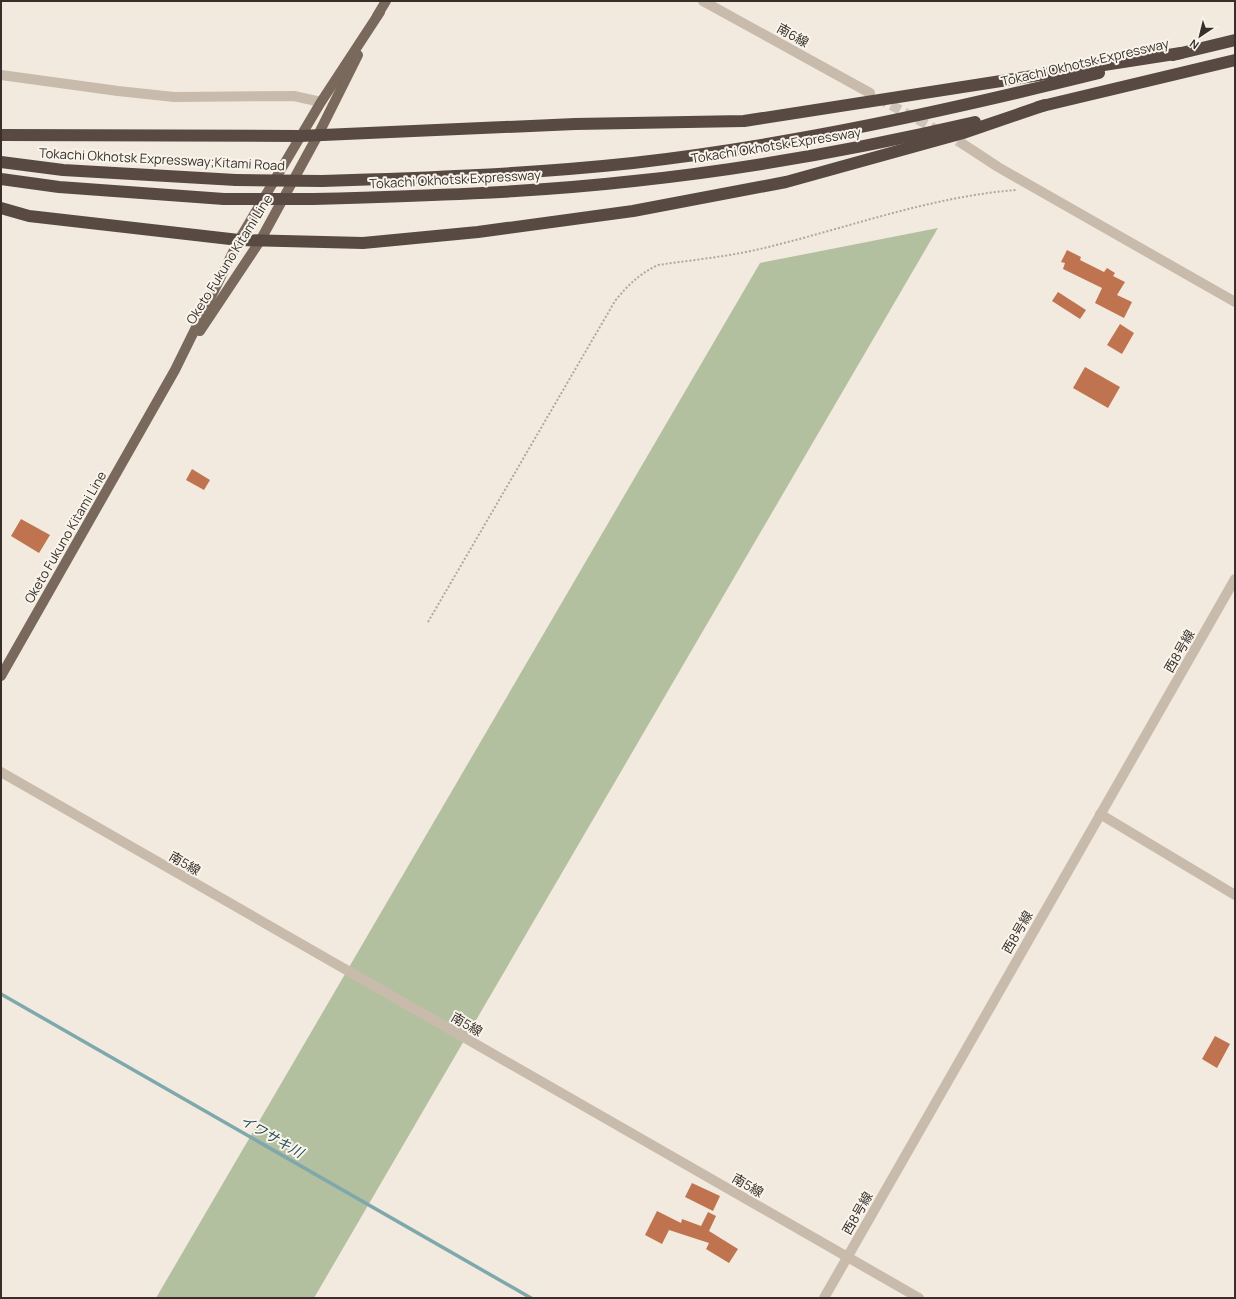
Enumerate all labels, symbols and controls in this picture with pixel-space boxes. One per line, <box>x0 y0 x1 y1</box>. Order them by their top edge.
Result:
north arrow <box>1180 16 1220 56</box>
street label: 南6線 <box>774 19 812 51</box>
street label: Tokachi Okhotsk Expressway <box>999 34 1171 90</box>
text: N <box>1186 36 1202 53</box>
street label: Tokachi Okhotsk Expressway <box>690 123 862 167</box>
street label: Tokachi Okhotsk Expressway;Kitami Road <box>39 144 285 174</box>
street label: Tokachi Okhotsk Expressway <box>369 166 541 192</box>
street label: Oketo Fukuno Kitami Line <box>182 190 277 327</box>
street label: Oketo Fukuno Kitami Line <box>20 467 110 606</box>
street label: 西8号線 <box>1160 626 1198 676</box>
street label: 南5線 <box>166 847 204 879</box>
street label: 西8号線 <box>998 907 1036 957</box>
street label: 南5線 <box>448 1008 486 1040</box>
water label: イワサキ川 <box>237 1110 309 1163</box>
street label: 南5線 <box>729 1169 767 1201</box>
street label: 西8号線 <box>838 1188 876 1238</box>

